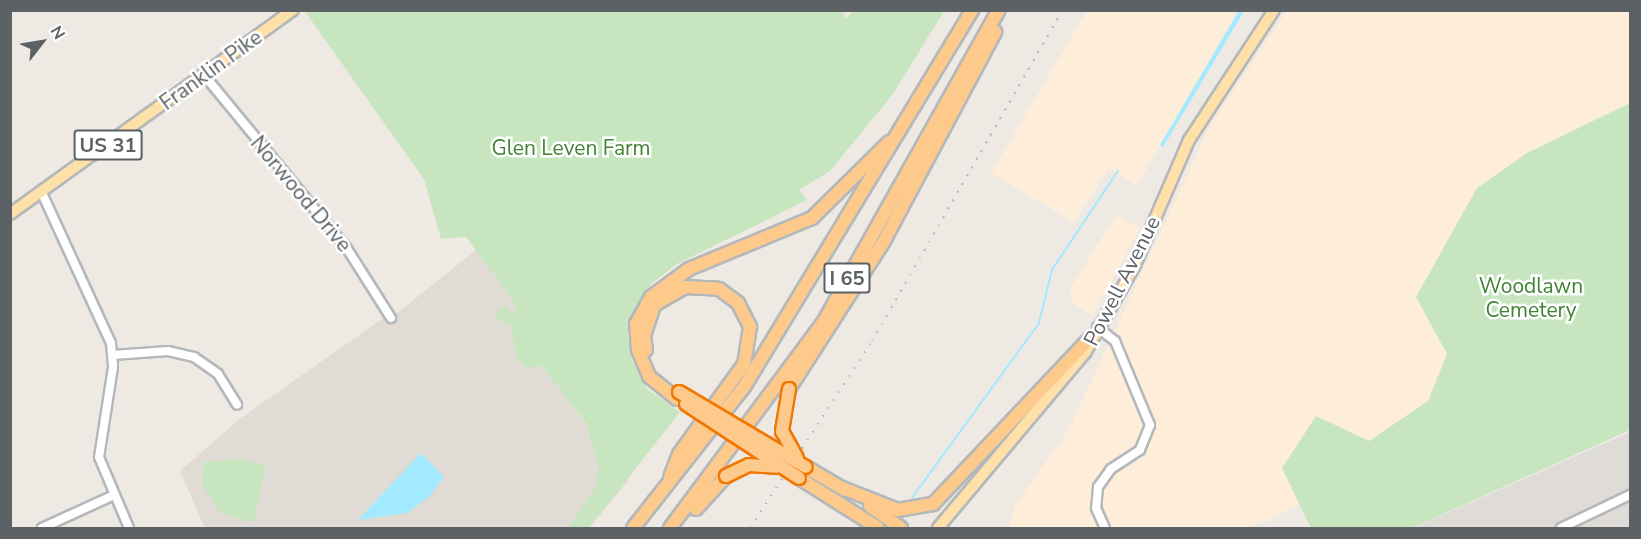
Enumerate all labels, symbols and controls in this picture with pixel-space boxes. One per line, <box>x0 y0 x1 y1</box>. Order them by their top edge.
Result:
north arrow <box>12 12 72 72</box>
text: N <box>45 22 70 44</box>
street label: Franklin Pike <box>155 24 267 116</box>
road number: US 31 <box>74 128 142 162</box>
street label: Norwood Drive <box>245 131 357 257</box>
park label: Glen Leven Farm <box>491 135 651 161</box>
street label: Powell Avenue <box>1078 212 1166 350</box>
road number: I 65 <box>823 261 871 295</box>
park label: Woodlawn Cemetery <box>1479 273 1583 323</box>

